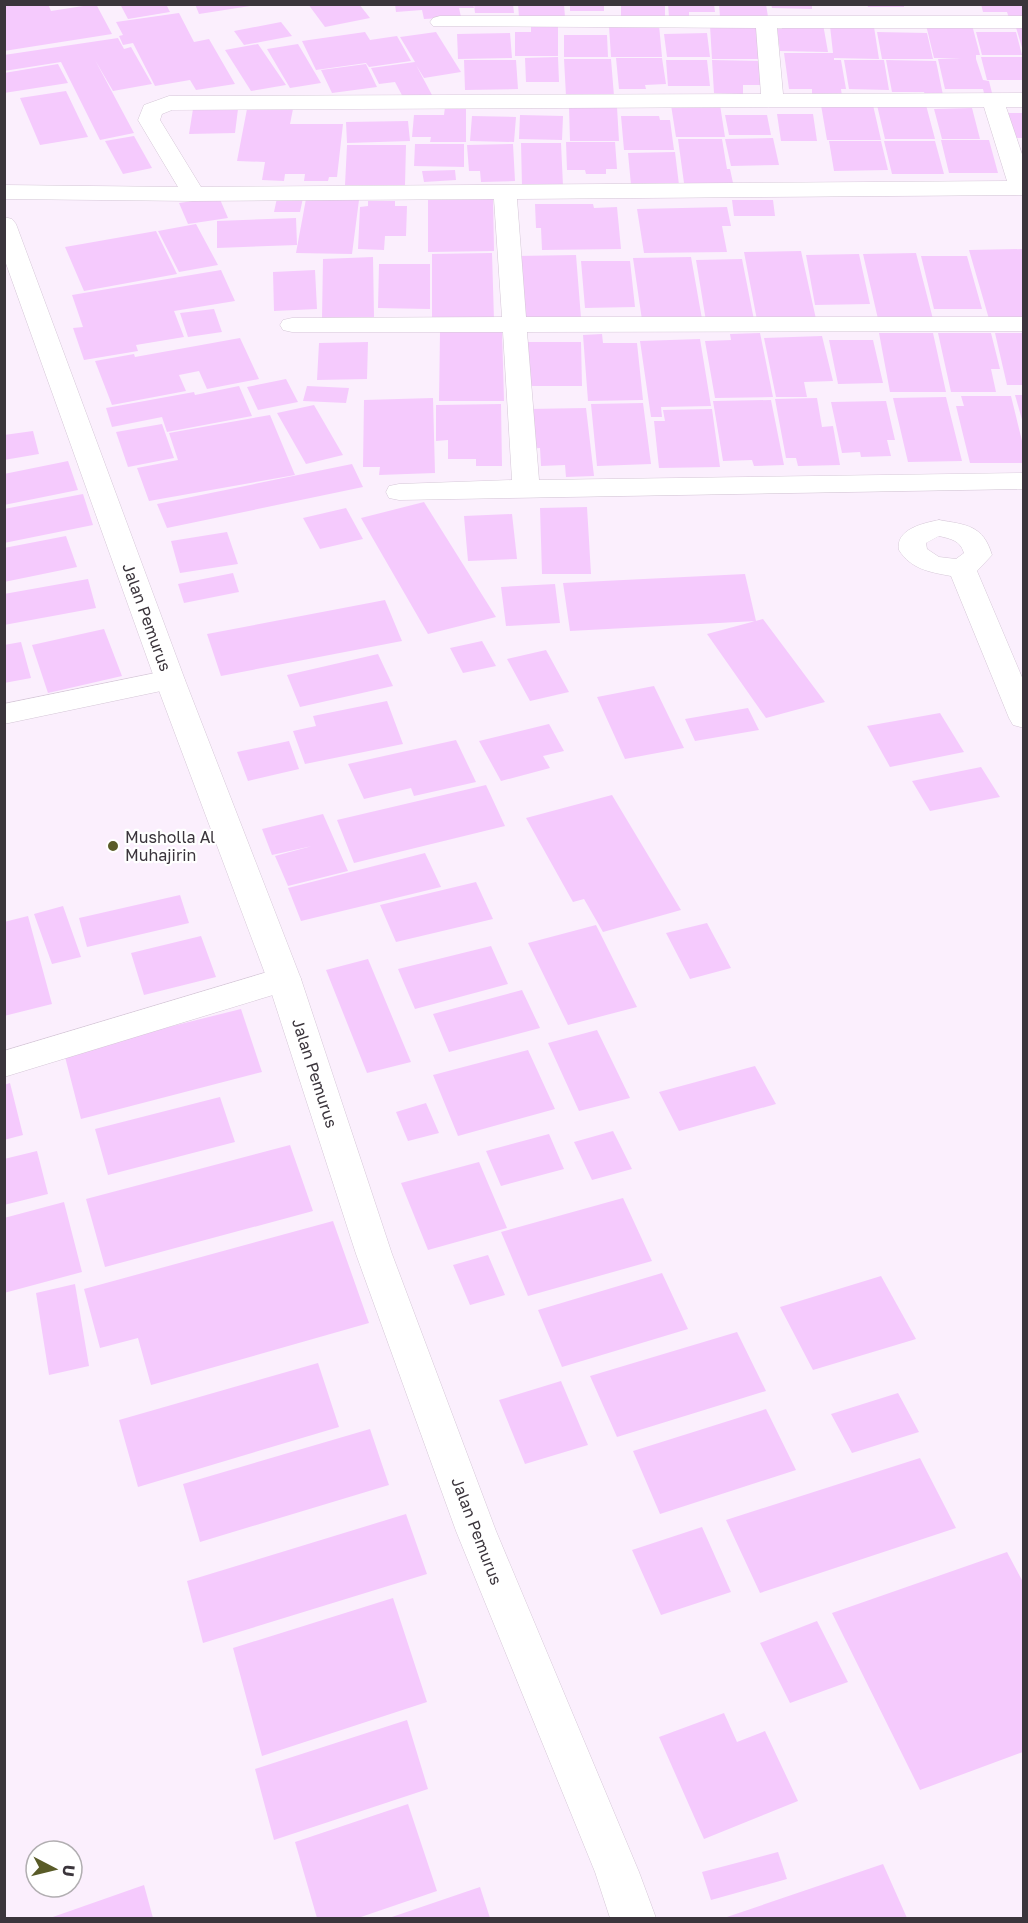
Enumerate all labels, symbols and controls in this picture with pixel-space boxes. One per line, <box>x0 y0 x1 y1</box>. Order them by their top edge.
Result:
street label: Jalan Pemurus <box>118 560 176 674</box>
place label: Musholla Al Muhajirin <box>125 827 215 865</box>
marker: Musholla Al Muhajirin <box>106 839 120 853</box>
street label: Jalan Pemurus <box>288 1016 342 1130</box>
street label: Jalan Pemurus <box>447 1474 507 1588</box>
north arrow <box>24 1839 84 1899</box>
text: U <box>58 1864 80 1878</box>

